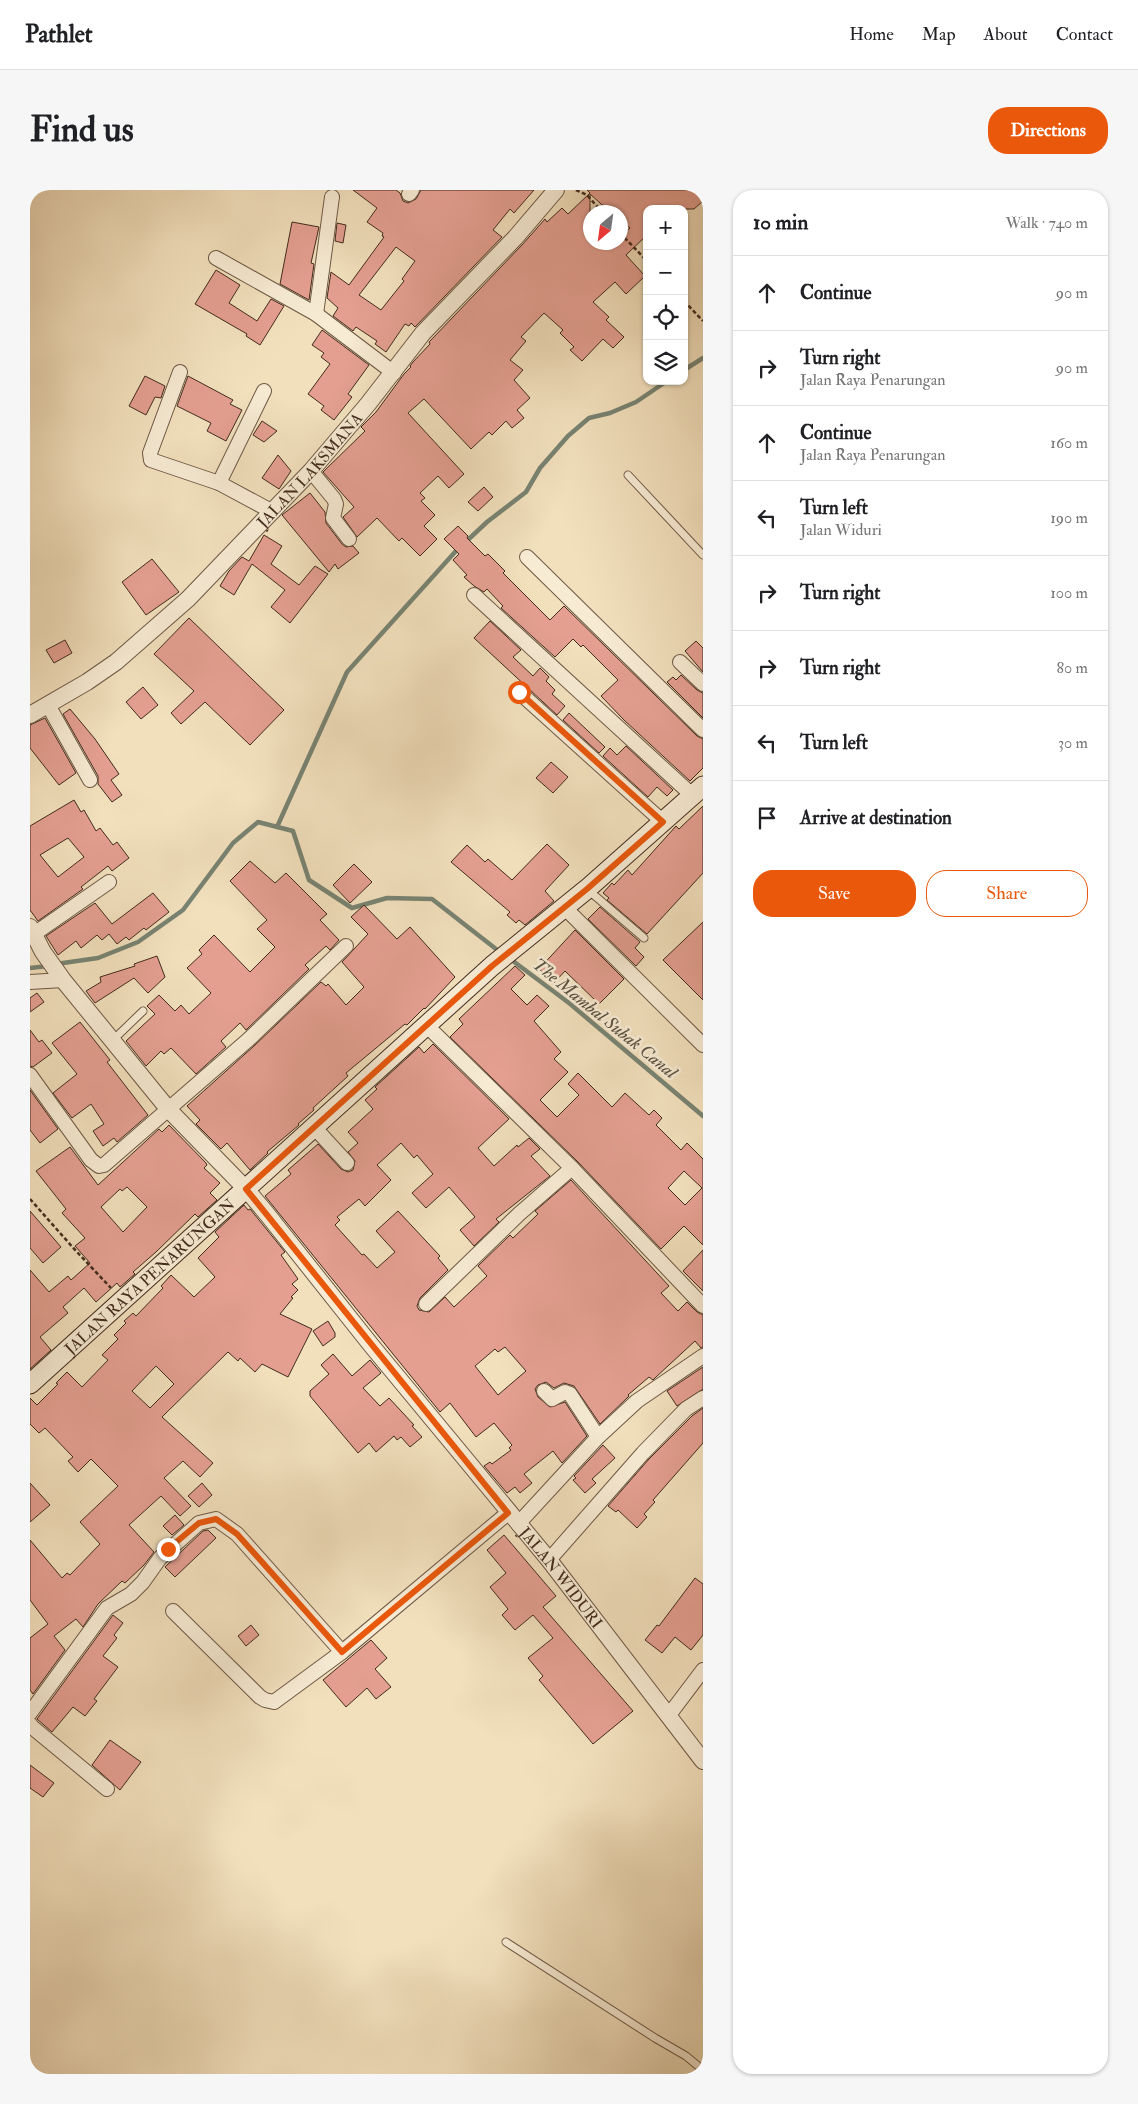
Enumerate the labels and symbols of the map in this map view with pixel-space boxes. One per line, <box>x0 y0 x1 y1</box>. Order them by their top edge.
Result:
north arrow <box>583 205 628 250</box>
street label: JALAN LAKSMANA <box>252 409 367 534</box>
route start <box>508 681 531 704</box>
water label: The Mambal Subak Canal <box>528 953 683 1085</box>
street label: JALAN RAYA PENARUNGAN <box>60 1194 240 1360</box>
street label: JALAN WIDURI <box>513 1522 607 1633</box>
route end <box>157 1538 180 1561</box>

